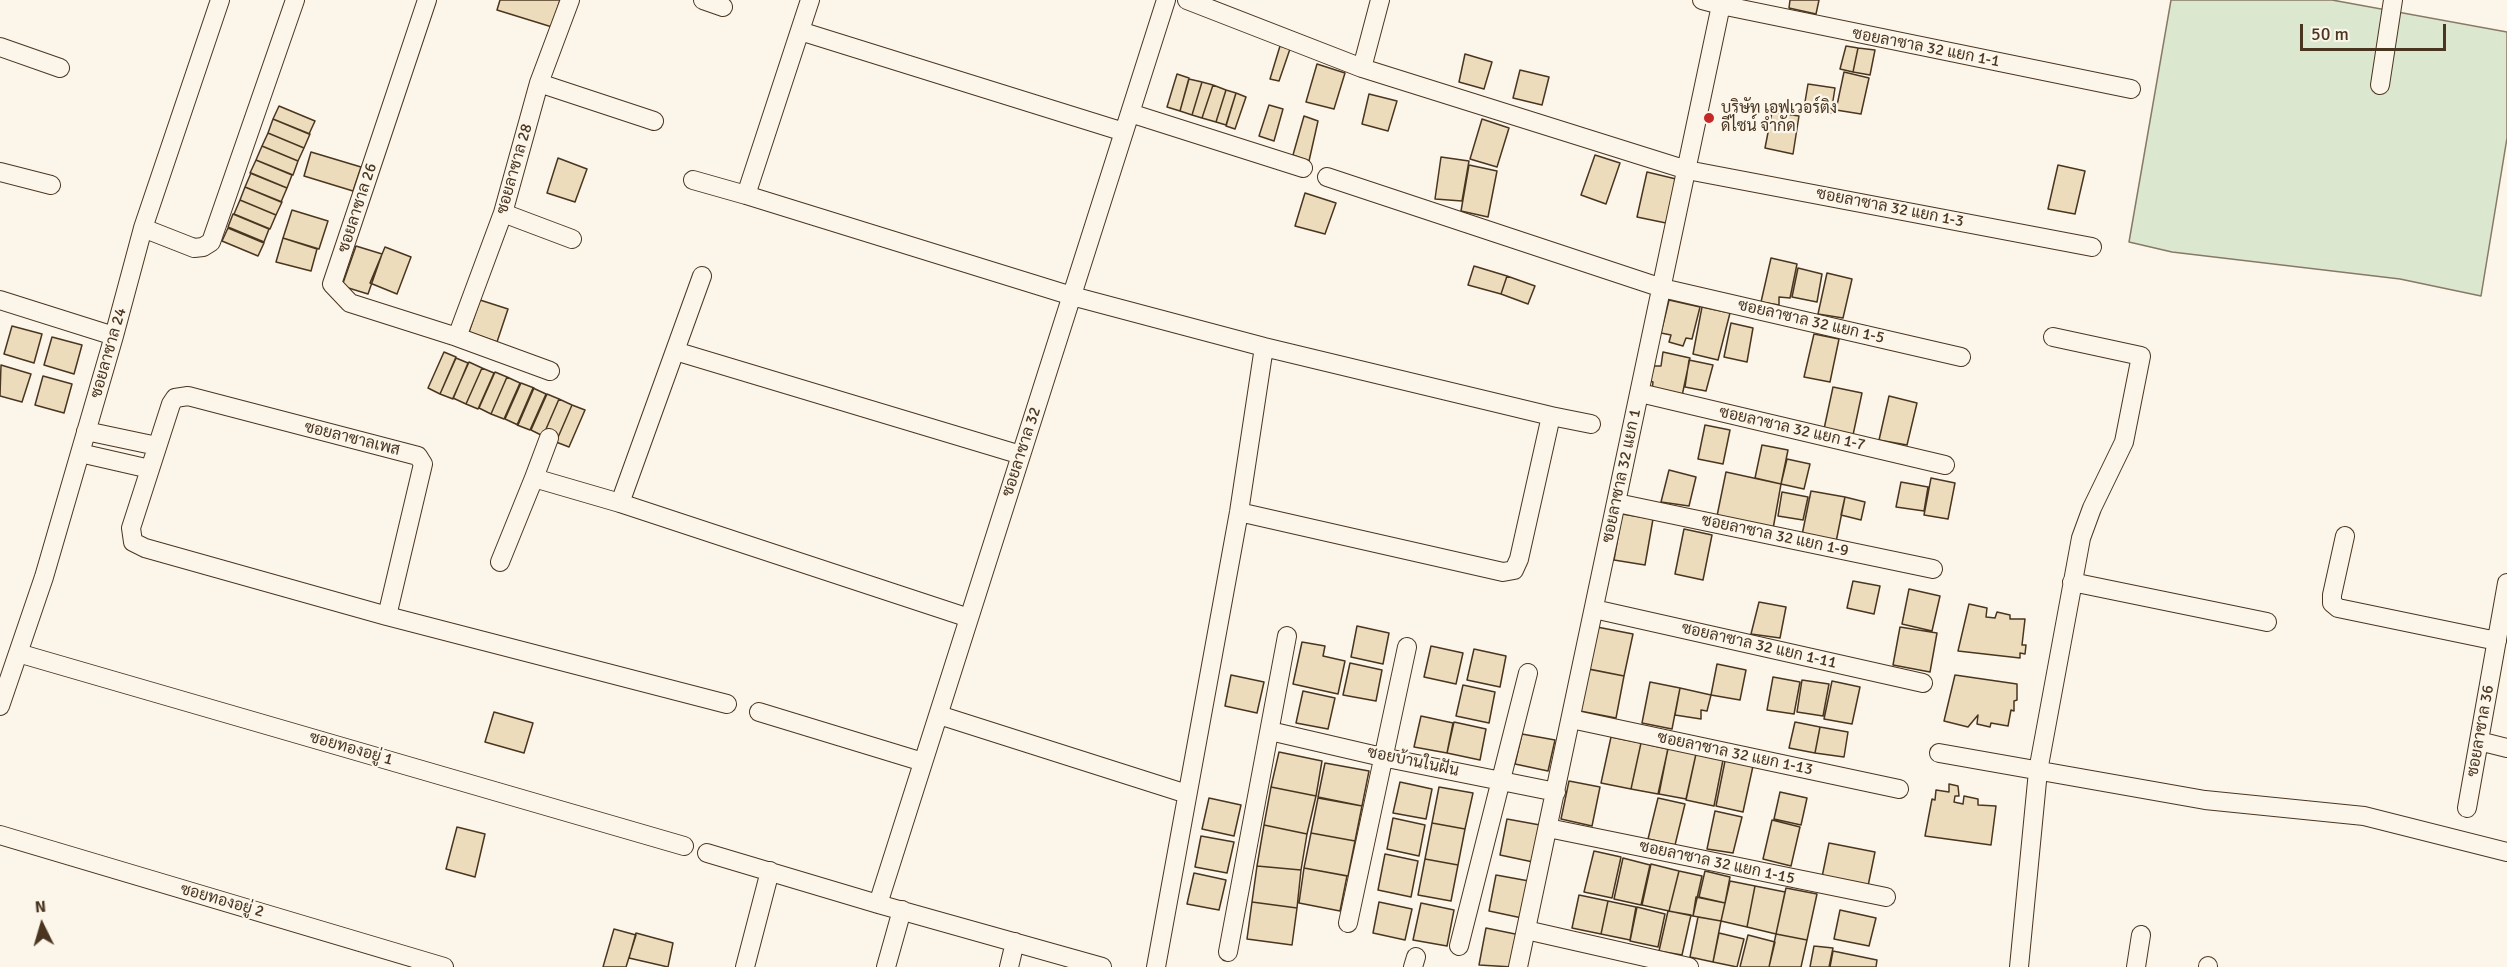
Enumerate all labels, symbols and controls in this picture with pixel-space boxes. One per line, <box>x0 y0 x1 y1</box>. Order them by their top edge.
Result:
scale bar <box>2303 12 2448 50</box>
text: 50 m <box>2311 23 2349 45</box>
street label: ซอยลาซาล 32 แยก 1-1 <box>1851 24 2001 72</box>
place label: บริษัท เอฟเวอร์ติง ดีไซน์ จำกัด <box>1721 99 1837 137</box>
marker: บริษัท เอฟเวอร์ติง ดีไซน์ จำกัด <box>1702 111 1716 125</box>
street label: ซอยลาซาล 28 <box>493 122 537 216</box>
street label: ซอยลาซาล 26 <box>334 161 382 255</box>
street label: ซอยลาซาล 32 แยก 1-3 <box>1815 184 1965 232</box>
street label: ซอยลาซาล 32 แยก 1-5 <box>1736 296 1886 348</box>
street label: ซอยลาซาล 24 <box>87 306 131 400</box>
street label: ซอยลาซาล 32 แยก 1-7 <box>1717 403 1867 455</box>
street label: ซอยลาซาล 32 <box>998 405 1046 499</box>
street label: ซอยลาซาล 32 แยก 1 <box>1598 407 1646 545</box>
street label: ซอยลาซาลเพส <box>302 418 402 460</box>
street label: ซอยลาซาล 32 แยก 1-9 <box>1700 511 1850 561</box>
street label: ซอยลาซาล 32 แยก 1-11 <box>1680 619 1838 673</box>
street label: ซอยลาซาล 36 <box>2463 683 2499 779</box>
street label: ซอยทองอยู่ 1 <box>307 728 395 770</box>
street label: ซอยลาซาล 32 แยก 1-13 <box>1655 728 1815 780</box>
street label: ซอยบ้านในฝัน <box>1365 743 1461 781</box>
street label: ซอยลาซาล 32 แยก 1-15 <box>1637 837 1797 889</box>
street label: ซอยทองอยู่ 2 <box>178 880 266 922</box>
north arrow <box>12 895 72 955</box>
text: N <box>34 897 47 918</box>

